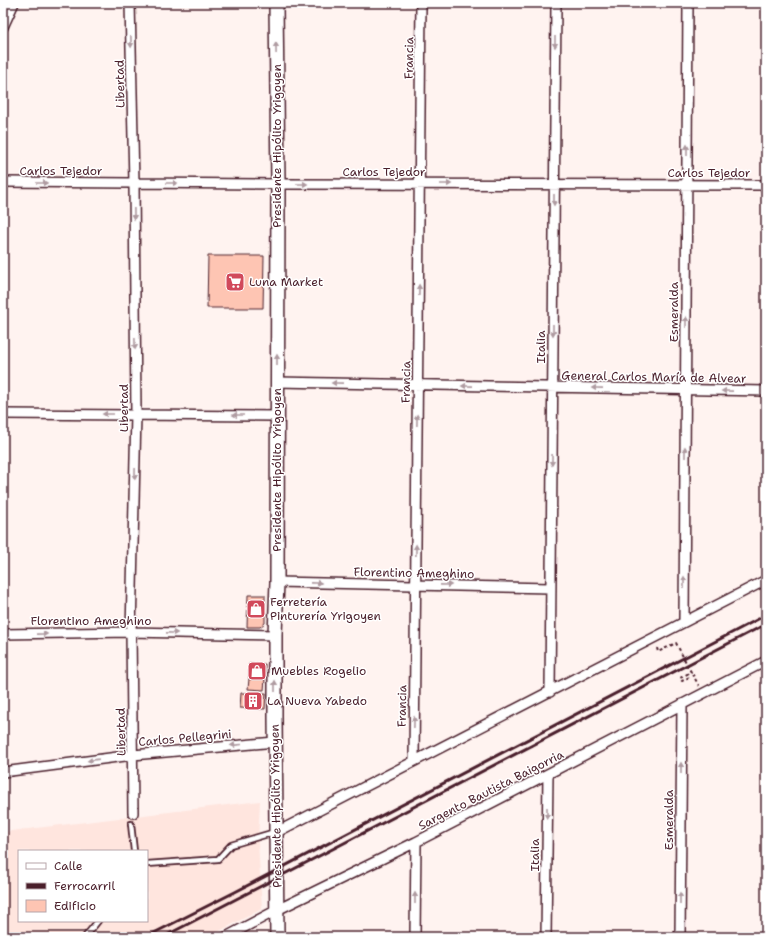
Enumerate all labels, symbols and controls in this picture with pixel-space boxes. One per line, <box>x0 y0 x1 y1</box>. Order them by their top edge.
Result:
one-way arrow <box>128 36 134 49</box>
street label: Francia <box>401 36 417 79</box>
one-way arrow <box>552 36 558 49</box>
one-way arrow <box>273 41 279 54</box>
street label: Libertad <box>112 59 128 108</box>
street label: Presidente Hipólito Yrigoyen <box>269 64 285 228</box>
one-way arrow <box>684 143 690 156</box>
street label: Carlos Tejedor <box>19 163 103 179</box>
street label: Carlos Tejedor <box>342 164 426 180</box>
street label: Carlos Tejedor <box>667 165 751 181</box>
one-way arrow <box>36 180 49 186</box>
one-way arrow <box>166 180 179 186</box>
one-way arrow <box>296 181 309 187</box>
one-way arrow <box>440 181 453 187</box>
one-way arrow <box>551 194 557 207</box>
one-way arrow <box>131 208 137 221</box>
supermarket icon: Luna Market <box>224 271 246 293</box>
place label: Luna Market <box>249 274 323 290</box>
street label: Esmeralda <box>666 281 682 342</box>
one-way arrow <box>415 284 422 296</box>
one-way arrow <box>683 315 689 328</box>
one-way arrow <box>550 324 556 337</box>
street label: Italia <box>533 330 549 363</box>
one-way arrow <box>132 338 138 351</box>
one-way arrow <box>274 353 280 366</box>
street label: Francia <box>398 360 414 403</box>
street label: General Carlos María de Alvear <box>561 367 747 387</box>
one-way arrow <box>330 380 343 386</box>
street label: Libertad <box>116 383 132 432</box>
one-way arrow <box>460 383 473 389</box>
one-way arrow <box>591 385 603 392</box>
street label: Presidente Hipólito Yrigoyen <box>269 388 285 552</box>
one-way arrow <box>720 388 733 394</box>
one-way arrow <box>101 411 114 417</box>
one-way arrow <box>231 412 244 418</box>
one-way arrow <box>414 413 420 426</box>
one-way arrow <box>682 445 688 458</box>
one-way arrow <box>548 454 555 466</box>
one-way arrow <box>132 468 138 481</box>
one-way arrow <box>413 543 419 556</box>
street label: Florentino Ameghino <box>353 564 475 582</box>
one-way arrow <box>681 575 687 588</box>
one-way arrow <box>310 579 322 586</box>
one-way arrow <box>440 582 452 589</box>
place label: Ferretería Pinturería Yrigoyen <box>270 594 381 624</box>
shop icon: Ferretería Pinturería Yrigoyen <box>245 598 267 620</box>
street label: Florentino Ameghino <box>31 613 151 629</box>
one-way arrow <box>36 630 48 637</box>
one-way arrow <box>166 630 179 636</box>
shop icon: Muebles Rogelio <box>246 660 268 682</box>
place label: Muebles Rogelio <box>271 663 366 679</box>
one-way arrow <box>272 679 278 692</box>
street label: Francia <box>394 684 410 727</box>
building icon: La Nueva Yabedo <box>242 690 264 712</box>
place label: La Nueva Yabedo <box>267 693 367 709</box>
street label: Libertad <box>113 707 129 756</box>
one-way arrow <box>411 715 417 728</box>
street label: Presidente Hipólito Yrigoyen <box>267 724 285 888</box>
street label: Carlos Pellegrini <box>138 726 232 750</box>
one-way arrow <box>230 742 242 749</box>
street label: Sargento Bautista Baigorria <box>416 746 567 834</box>
one-way arrow <box>87 757 99 763</box>
one-way arrow <box>678 761 684 774</box>
street label: Esmeralda <box>661 789 677 850</box>
one-way arrow <box>544 807 550 820</box>
street label: Italia <box>527 838 543 871</box>
legend <box>18 850 148 922</box>
text: Calle <box>54 858 83 874</box>
text: Ferrocarril <box>54 878 115 894</box>
one-way arrow <box>677 891 683 904</box>
one-way arrow <box>412 892 419 904</box>
text: Edificio <box>54 898 96 914</box>

